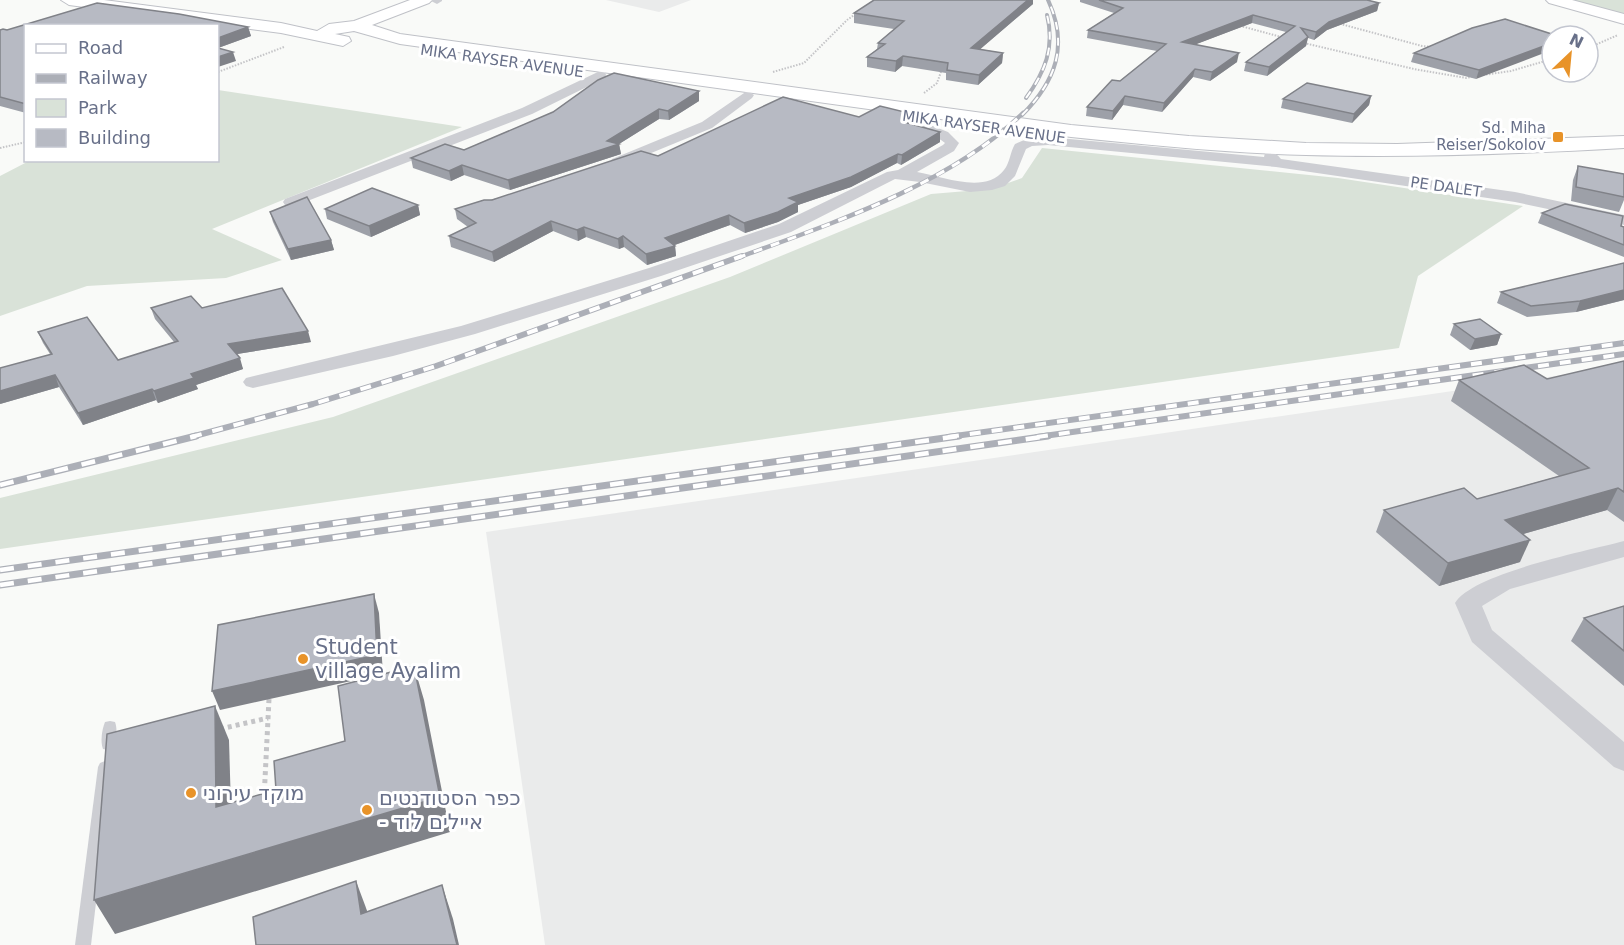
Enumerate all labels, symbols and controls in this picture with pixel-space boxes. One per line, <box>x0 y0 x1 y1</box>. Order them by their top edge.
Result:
legend <box>24 24 219 162</box>
north arrow <box>1540 24 1600 84</box>
text: N <box>1566 29 1587 52</box>
text: Road <box>78 37 123 58</box>
street label: MIKA RAYSER AVENUE <box>419 41 585 81</box>
text: Railway <box>78 67 148 88</box>
text: Park <box>78 97 117 118</box>
street label: MIKA RAYSER AVENUE <box>901 107 1067 147</box>
place label: Sd. Miha Reiser/Sokolov <box>1436 119 1546 154</box>
text: Building <box>78 127 151 148</box>
marker: Sd. Miha Reiser/Sokolov <box>1551 130 1565 144</box>
street label: PE DALET <box>1409 173 1484 201</box>
place label: Student village Ayalim <box>315 635 461 683</box>
marker: Student village Ayalim <box>296 652 310 666</box>
place label: מוקד עירוני <box>203 781 305 805</box>
marker: מוקד עירוני <box>184 786 198 800</box>
place label: כפר הסטודנטים - איילים לוד <box>379 786 521 834</box>
marker: כפר הסטודנטים - איילים לוד <box>360 803 374 817</box>

